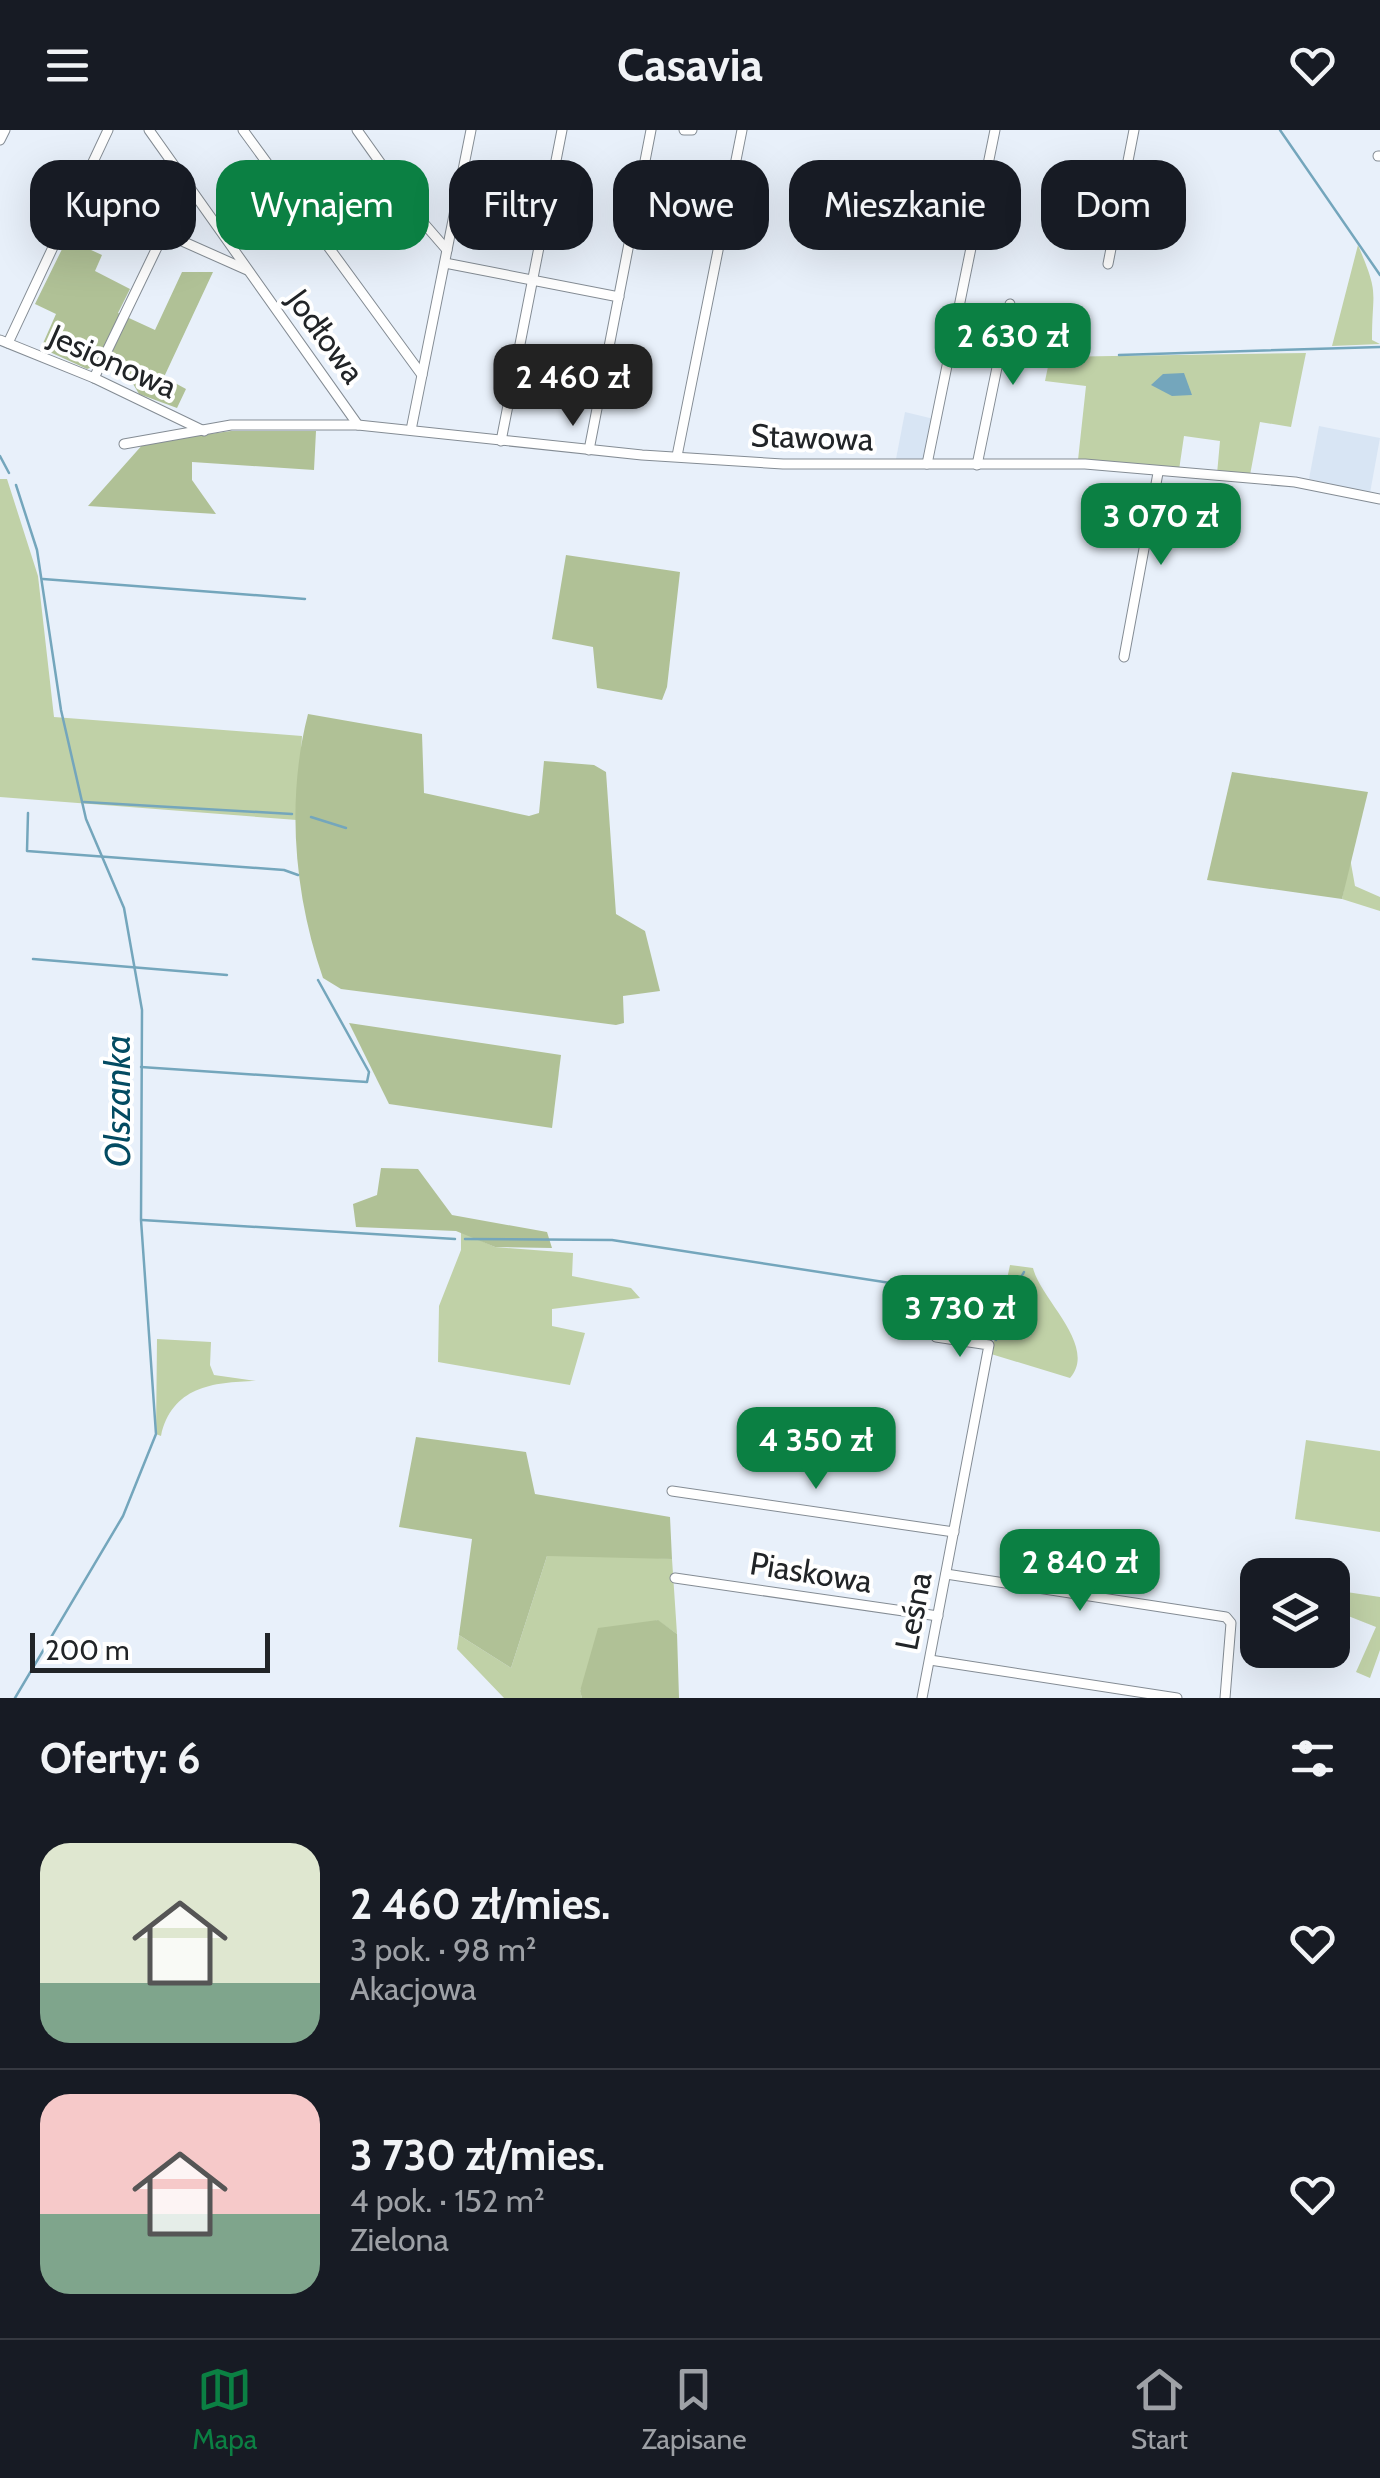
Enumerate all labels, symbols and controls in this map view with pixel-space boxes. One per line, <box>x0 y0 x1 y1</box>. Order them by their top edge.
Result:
icon: menu <box>40 38 95 93</box>
text: Casavia <box>617 38 763 92</box>
icon: heart <box>1285 38 1340 93</box>
chip: Kupno <box>30 160 196 250</box>
chip: Wynajem <box>216 160 429 250</box>
chip: Filtry <box>449 160 593 250</box>
chip: Nowe <box>613 160 769 250</box>
chip: Mieszkanie <box>789 160 1021 250</box>
chip: Dom <box>1041 160 1186 250</box>
street label: Jodłowa <box>278 281 373 391</box>
pin: 2 630 zł <box>910 303 1116 388</box>
street label: Jesionowa <box>42 315 183 407</box>
text: 2 630 zł <box>957 316 1069 355</box>
pin: 2 460 zł <box>470 344 676 429</box>
text: 2 460 zł <box>515 357 631 396</box>
street label: Stawowa <box>750 415 875 459</box>
pin: 3 070 zł <box>1058 483 1264 568</box>
text: 3 070 zł <box>1103 496 1219 535</box>
water label: Olszanka <box>96 1035 139 1167</box>
pin: 3 730 zł <box>857 1275 1063 1360</box>
text: 3 730 zł <box>904 1288 1016 1327</box>
pin: 4 350 zł <box>713 1407 919 1492</box>
text: 4 350 zł <box>759 1420 873 1459</box>
pin: 2 840 zł <box>977 1529 1183 1614</box>
text: 2 840 zł <box>1022 1542 1138 1581</box>
street label: Piaskowa <box>747 1543 875 1601</box>
map controls <box>1240 1558 1350 1668</box>
button: layers <box>1240 1558 1350 1668</box>
street label: Leśna <box>886 1568 940 1653</box>
scale bar <box>30 1628 270 1672</box>
text: 200 m <box>45 1633 130 1667</box>
icon: filters <box>1285 1731 1340 1786</box>
text: Oferty: 6 <box>40 1732 201 1784</box>
text: 2 460 zł/mies. <box>350 1878 610 1930</box>
icon: home <box>120 1883 240 2003</box>
icon: heart <box>1285 1916 1340 1971</box>
text: 3 pok. · 98 m² <box>350 1930 536 1969</box>
text: Akacjowa <box>350 1969 476 2008</box>
text: 3 730 zł/mies. <box>350 2129 605 2181</box>
icon: home <box>120 2134 240 2254</box>
icon: heart <box>1285 2167 1340 2222</box>
text: 4 pok. · 152 m² <box>350 2181 545 2220</box>
text: Zielona <box>350 2220 449 2259</box>
tab: Mapa <box>192 2362 257 2456</box>
tab: Zapisane <box>641 2362 747 2456</box>
tab: Start <box>1131 2362 1188 2456</box>

